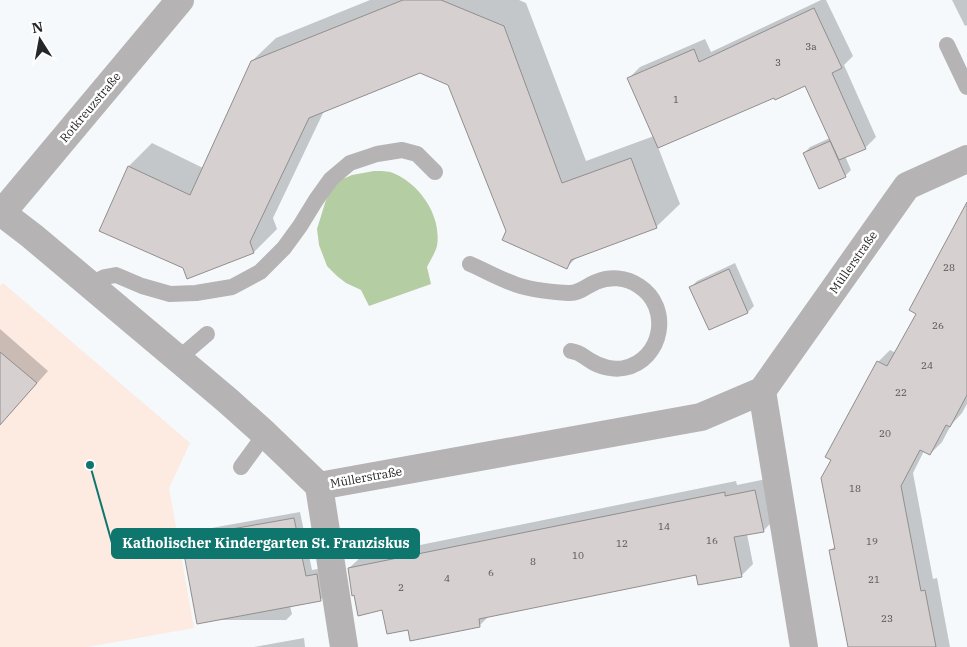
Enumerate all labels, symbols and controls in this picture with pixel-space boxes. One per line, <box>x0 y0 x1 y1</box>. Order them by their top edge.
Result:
north arrow <box>15 15 65 65</box>
text: N <box>30 17 45 37</box>
house number: 3a <box>805 40 817 53</box>
house number: 3 <box>775 56 781 69</box>
street label: Rotkreuzstraße <box>56 69 124 145</box>
house number: 1 <box>673 93 679 106</box>
street label: Müllerstraße <box>826 228 880 296</box>
house number: 28 <box>943 261 955 274</box>
house number: 26 <box>932 319 944 332</box>
house number: 24 <box>921 359 933 372</box>
house number: 22 <box>895 386 907 399</box>
house number: 20 <box>879 427 891 440</box>
street label: Müllerstraße <box>329 463 403 491</box>
house number: 18 <box>849 482 861 495</box>
house number: 14 <box>658 520 670 533</box>
callout: Katholischer Kindergarten St. Franziskus <box>112 529 419 558</box>
text: Katholischer Kindergarten St. Franziskus <box>122 534 410 552</box>
house number: 16 <box>706 534 718 547</box>
house number: 19 <box>866 535 878 548</box>
house number: 12 <box>616 537 628 550</box>
house number: 10 <box>572 549 584 562</box>
house number: 8 <box>530 555 536 568</box>
house number: 6 <box>488 566 494 579</box>
house number: 4 <box>444 572 450 585</box>
house number: 21 <box>868 573 880 586</box>
house number: 2 <box>398 581 404 594</box>
house number: 23 <box>881 612 893 625</box>

